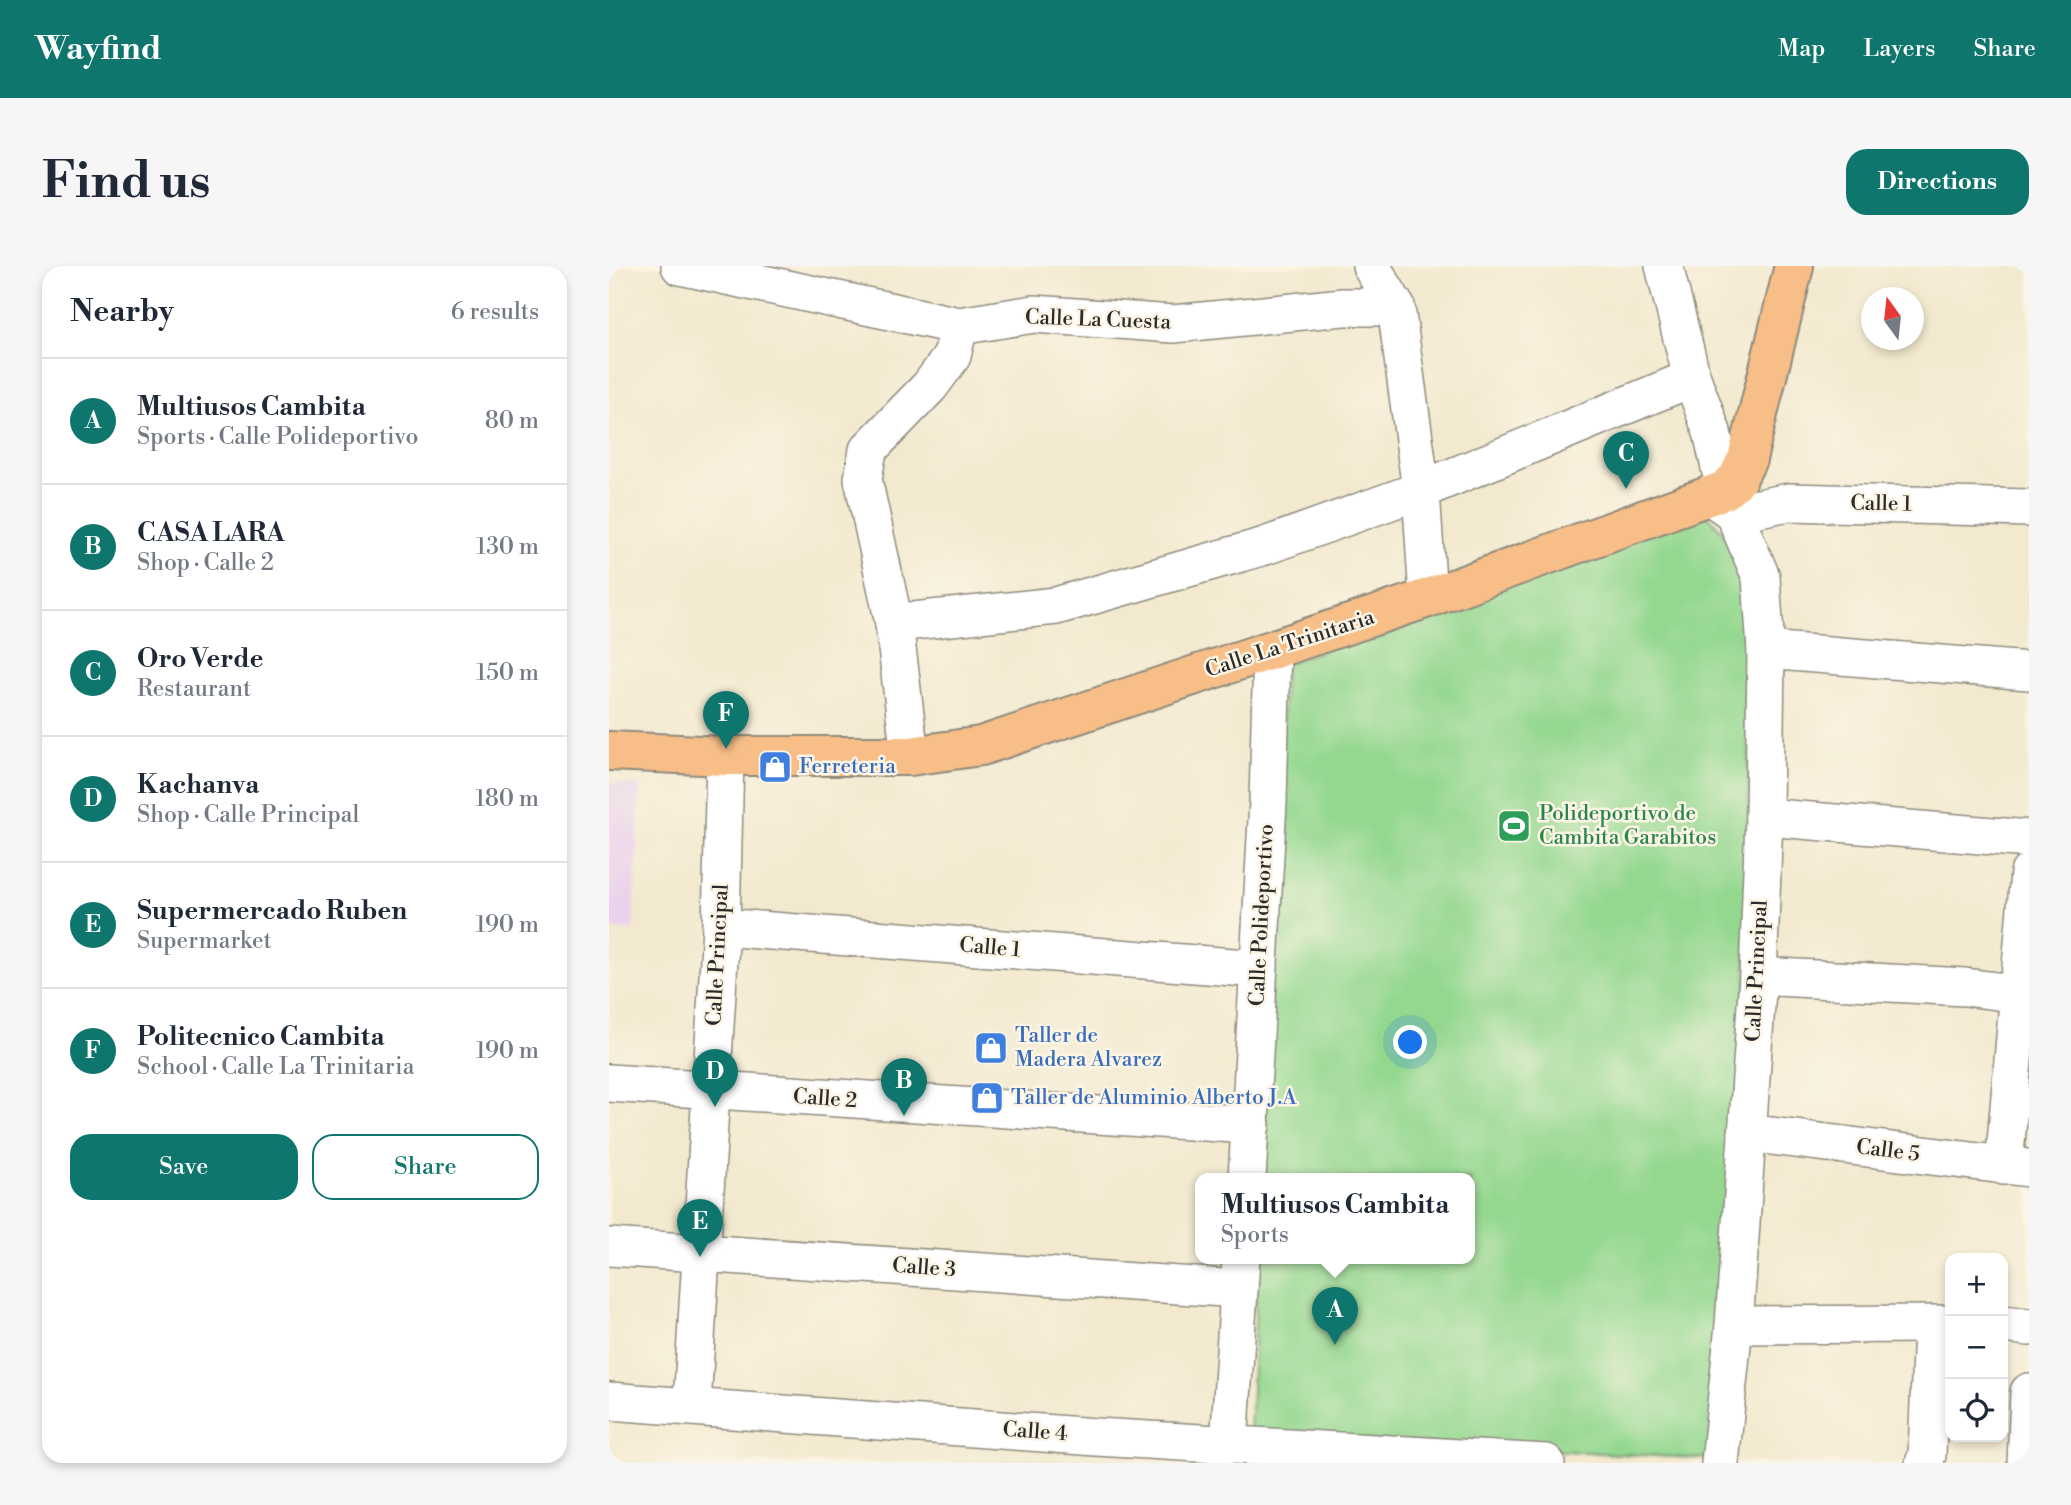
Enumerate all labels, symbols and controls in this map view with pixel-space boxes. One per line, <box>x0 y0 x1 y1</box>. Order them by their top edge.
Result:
text: Wayfind <box>35 29 162 70</box>
text: Map <box>1778 34 1825 64</box>
text: Layers <box>1863 34 1935 64</box>
text: Share <box>1973 34 2036 64</box>
button: Directions <box>1846 149 2029 215</box>
text: Find us <box>42 152 211 213</box>
north arrow <box>1861 287 1924 350</box>
text: Nearby <box>70 293 174 331</box>
text: 6 results <box>451 298 539 326</box>
street label: Calle La Cuesta <box>1025 304 1172 336</box>
text: Multiusos Cambita <box>137 391 366 423</box>
text: A <box>85 407 101 435</box>
text: 80 m <box>485 407 539 435</box>
text: Sports · Calle Polideportivo <box>137 423 418 451</box>
pin: C <box>1603 431 1649 489</box>
street label: Calle 1 <box>1850 490 1912 518</box>
text: CASA LARA <box>137 517 285 549</box>
text: B <box>84 533 102 561</box>
text: 130 m <box>476 533 539 561</box>
text: Shop · Calle 2 <box>137 549 274 577</box>
street label: Calle La Trinitaria <box>1202 604 1378 684</box>
text: Oro Verde <box>137 643 264 675</box>
text: C <box>85 659 101 687</box>
text: 150 m <box>476 659 539 687</box>
text: Restaurant <box>137 675 251 703</box>
pin: F <box>703 691 749 749</box>
shop icon: Ferreteria <box>756 748 794 786</box>
place label: Ferreteria <box>799 754 896 780</box>
text: Kachanva <box>137 769 259 801</box>
text: D <box>84 785 102 813</box>
text: 180 m <box>475 785 539 813</box>
text: Shop · Calle Principal <box>137 801 359 829</box>
place label: Polideportivo de Cambita Garabitos <box>1539 801 1716 851</box>
sports icon: Polideportivo de Cambita Garabitos <box>1495 807 1533 845</box>
street label: Calle Polideportivo <box>1244 823 1280 1007</box>
street label: Calle Principal <box>701 883 735 1027</box>
text: Supermercado Ruben <box>137 895 407 927</box>
street label: Calle Principal <box>1740 899 1774 1043</box>
text: E <box>85 911 101 939</box>
text: 190 m <box>476 911 539 939</box>
text: Supermarket <box>137 927 272 955</box>
street label: Calle 1 <box>958 932 1022 964</box>
text: Politecnico Cambita <box>137 1021 385 1053</box>
place label: Taller de Madera Alvarez <box>1015 1023 1162 1073</box>
your location <box>1393 1025 1427 1059</box>
shop icon: Taller de Madera Alvarez <box>972 1029 1010 1067</box>
text: F <box>85 1037 101 1065</box>
text: 190 m <box>476 1037 539 1065</box>
pin: D <box>692 1049 738 1107</box>
text: School · Calle La Trinitaria <box>137 1053 414 1081</box>
pin: B <box>881 1058 927 1116</box>
shop icon: Taller de Aluminio Alberto J.A <box>968 1079 1006 1117</box>
street label: Calle 2 <box>792 1084 858 1114</box>
place label: Taller de Aluminio Alberto J.A <box>1011 1085 1297 1111</box>
button: Save <box>70 1134 298 1200</box>
button: Share <box>312 1134 539 1200</box>
street label: Calle 5 <box>1855 1134 1921 1168</box>
popup <box>1195 1173 1475 1264</box>
text: Multiusos Cambita <box>1221 1189 1449 1221</box>
pin: E <box>677 1199 723 1257</box>
text: Sports <box>1221 1221 1289 1249</box>
street label: Calle 3 <box>891 1253 957 1283</box>
map controls <box>1945 1253 2008 1442</box>
button: + <box>1945 1253 2008 1316</box>
pin: A <box>1312 1287 1358 1345</box>
button: − <box>1945 1316 2008 1379</box>
button: locate <box>1945 1379 2008 1442</box>
street label: Calle 4 <box>1002 1417 1068 1447</box>

